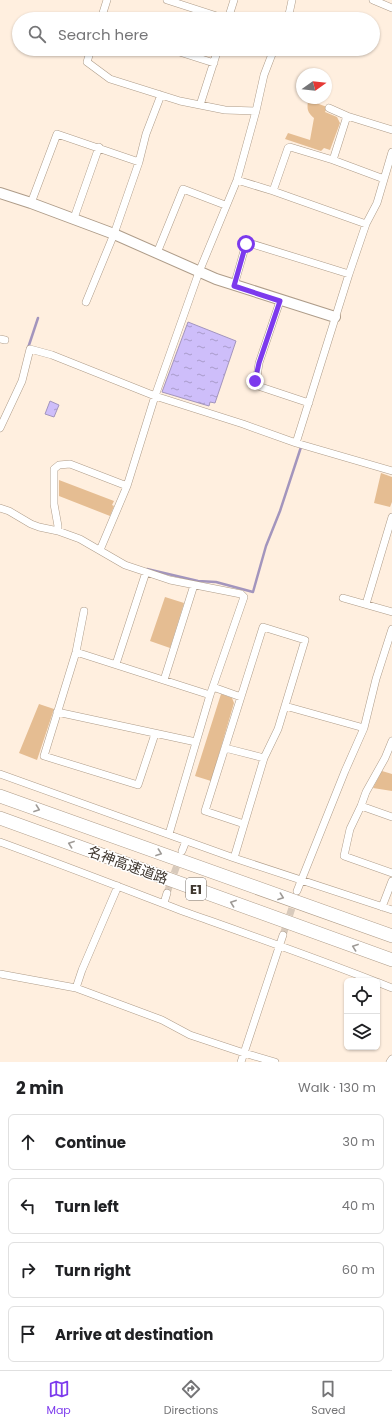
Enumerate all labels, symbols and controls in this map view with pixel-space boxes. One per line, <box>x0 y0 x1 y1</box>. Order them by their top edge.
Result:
search box <box>12 12 380 56</box>
icon: search <box>26 23 48 45</box>
text: Search here <box>58 24 148 45</box>
north arrow <box>296 68 332 104</box>
route start <box>237 235 255 253</box>
route end <box>246 372 264 390</box>
one-way arrow <box>33 804 40 813</box>
one-way arrow <box>68 840 75 848</box>
street label: 名神高速道路 <box>85 841 171 889</box>
one-way arrow <box>155 848 162 856</box>
road number: E1 <box>186 878 206 900</box>
one-way arrow <box>278 892 285 900</box>
one-way arrow <box>230 899 237 907</box>
one-way arrow <box>352 943 359 951</box>
map controls <box>344 978 380 1050</box>
button: locate <box>344 978 380 1014</box>
button: layers <box>344 1014 380 1050</box>
text: 2 min <box>16 1076 64 1100</box>
text: Walk · 130 m <box>298 1078 376 1097</box>
icon: ahead <box>17 1131 39 1153</box>
text: Continue <box>55 1132 126 1153</box>
text: 30 m <box>342 1132 375 1151</box>
icon: left <box>17 1195 39 1217</box>
text: Turn left <box>55 1196 119 1217</box>
text: 40 m <box>342 1196 375 1215</box>
icon: right <box>17 1259 39 1281</box>
text: Turn right <box>55 1260 131 1281</box>
text: 60 m <box>342 1260 375 1279</box>
icon: arrive <box>17 1323 39 1345</box>
text: Arrive at destination <box>55 1324 213 1345</box>
tab: Map <box>46 1378 71 1419</box>
tab: Directions <box>164 1378 218 1419</box>
tab: Saved <box>311 1378 346 1419</box>

